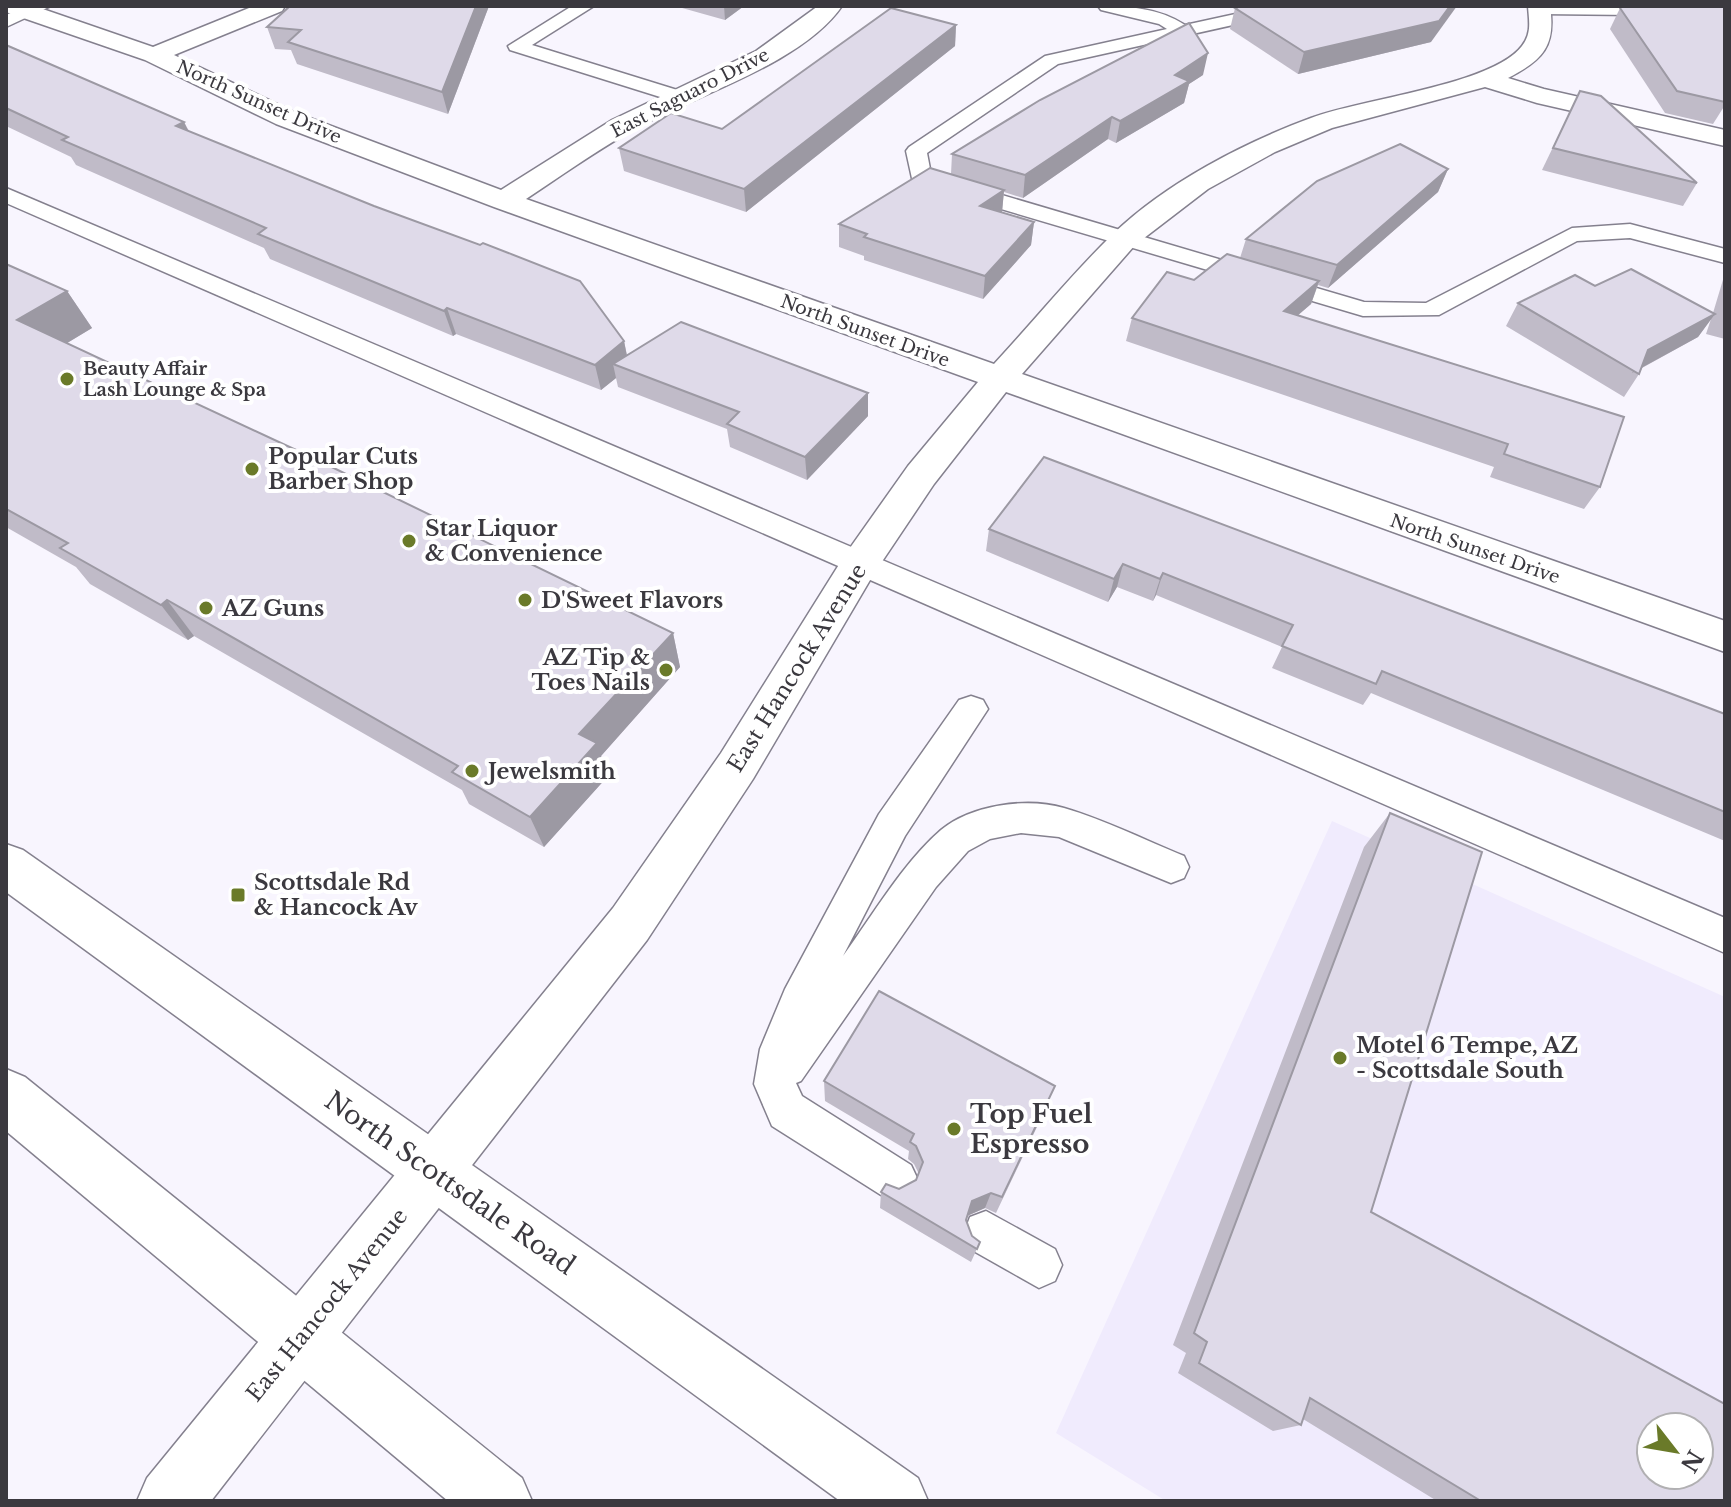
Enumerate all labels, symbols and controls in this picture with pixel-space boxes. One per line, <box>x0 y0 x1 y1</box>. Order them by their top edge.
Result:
street label: East Saguaro Drive <box>607 44 773 142</box>
street label: North Sunset Drive <box>173 56 345 148</box>
street label: North Sunset Drive <box>777 290 953 372</box>
place label: Beauty Affair Lash Lounge & Spa <box>83 358 267 401</box>
marker: Beauty Affair Lash Lounge & Spa <box>58 370 76 388</box>
place label: Popular Cuts Barber Shop <box>268 443 418 495</box>
marker: Popular Cuts Barber Shop <box>243 460 261 478</box>
street label: North Sunset Drive <box>1387 510 1563 588</box>
place label: Star Liquor & Convenience <box>425 515 603 567</box>
marker: Star Liquor & Convenience <box>400 532 418 550</box>
street label: East Hancock Avenue <box>722 559 872 777</box>
place label: D'Sweet Flavors <box>541 587 723 614</box>
marker: D'Sweet Flavors <box>516 591 534 609</box>
place label: AZ Guns <box>221 595 324 622</box>
marker: AZ Guns <box>197 599 215 617</box>
place label: AZ Tip & Toes Nails <box>532 644 650 696</box>
marker: AZ Tip & Toes Nails <box>657 661 675 679</box>
place label: Jewelsmith <box>484 758 616 785</box>
marker: Jewelsmith <box>463 762 481 780</box>
place label: Scottsdale Rd & Hancock Av <box>254 869 418 921</box>
marker: Scottsdale Rd & Hancock Av <box>229 886 247 904</box>
place label: Motel 6 Tempe, AZ - Scottsdale South <box>1356 1032 1578 1084</box>
marker: Motel 6 Tempe, AZ - Scottsdale South <box>1331 1049 1349 1067</box>
street label: North Scottsdale Road <box>319 1084 581 1282</box>
place label: Top Fuel Espresso <box>970 1098 1092 1160</box>
marker: Top Fuel Espresso <box>945 1120 963 1138</box>
street label: East Hancock Avenue <box>241 1203 413 1407</box>
north arrow <box>1635 1411 1715 1491</box>
text: N <box>1675 1445 1709 1477</box>

